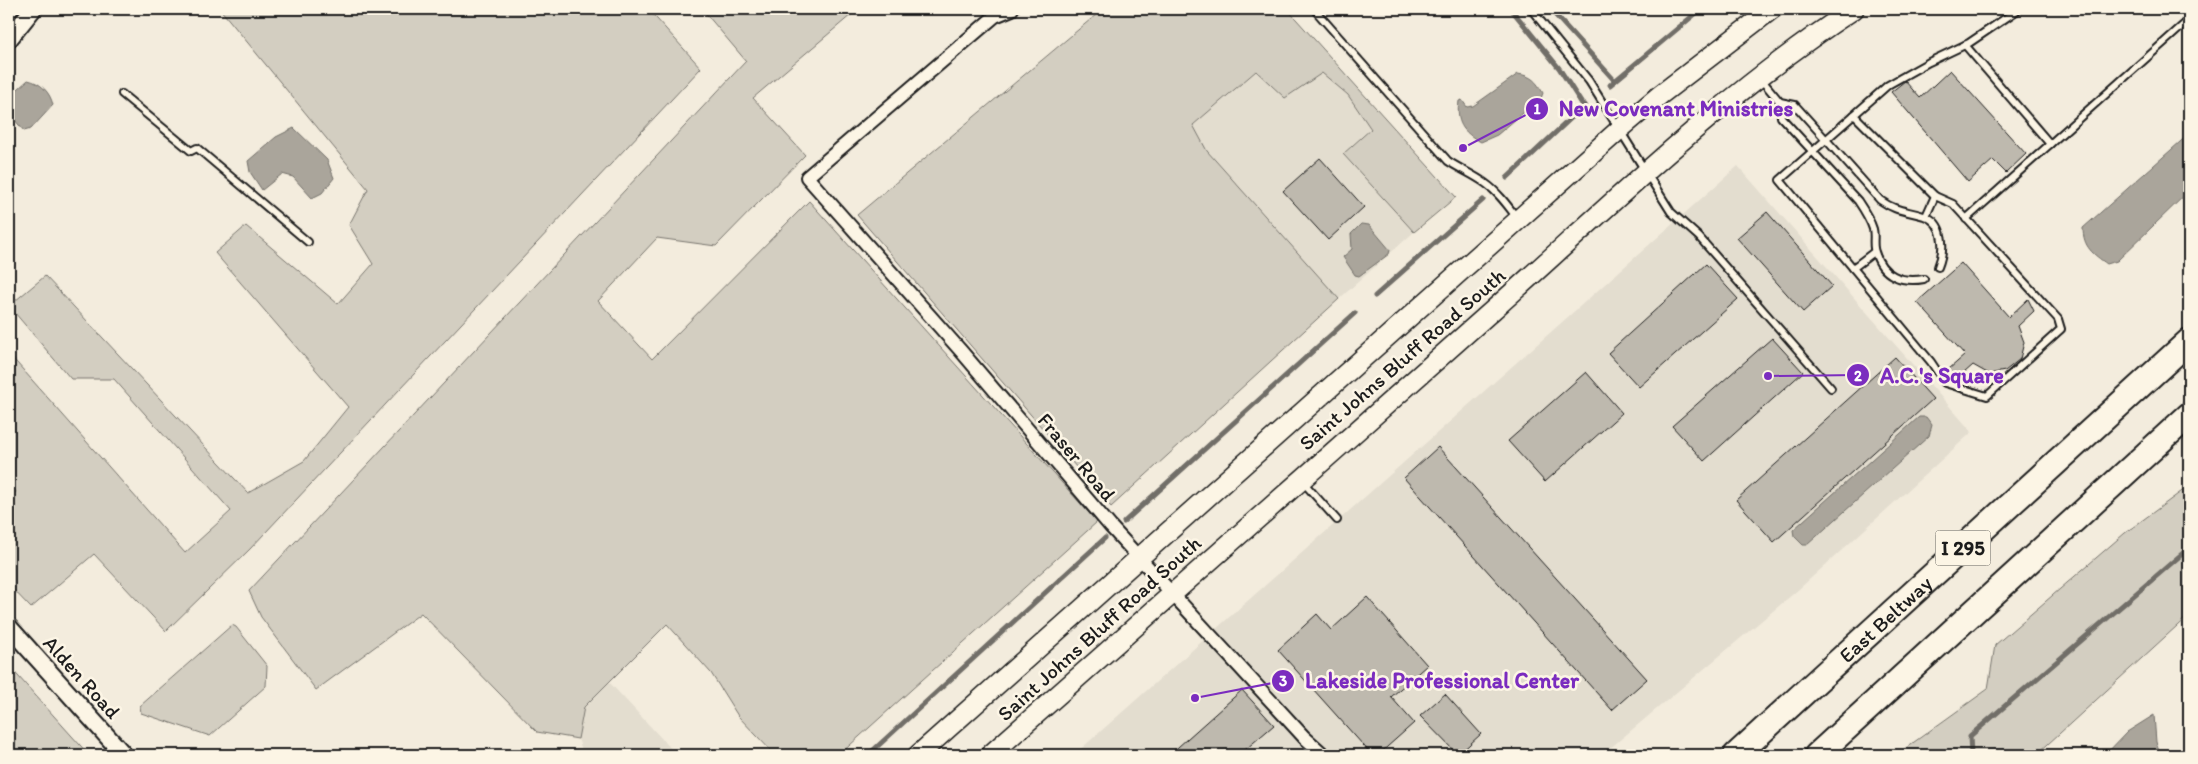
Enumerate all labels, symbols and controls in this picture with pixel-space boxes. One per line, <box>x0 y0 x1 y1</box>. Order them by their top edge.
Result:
callout: New Covenant Ministries <box>1524 90 1803 127</box>
text: New Covenant Ministries <box>1559 95 1793 122</box>
text: 1 <box>1534 100 1541 118</box>
street label: Saint Johns Bluff Road South <box>1294 263 1510 455</box>
callout: A.C.'s Square <box>1846 357 2014 394</box>
text: A.C.'s Square <box>1879 362 2004 389</box>
text: 2 <box>1854 367 1862 385</box>
street label: Fraser Road <box>1033 408 1122 507</box>
street label: Saint Johns Bluff Road South <box>992 530 1206 726</box>
road number: I 295 <box>1936 530 1990 566</box>
street label: East Beltway <box>1833 570 1937 667</box>
street label: Alden Road <box>38 630 126 724</box>
callout: Lakeside Professional Center <box>1270 662 1589 699</box>
text: Lakeside Professional Center <box>1305 667 1580 694</box>
text: 3 <box>1279 672 1287 690</box>

